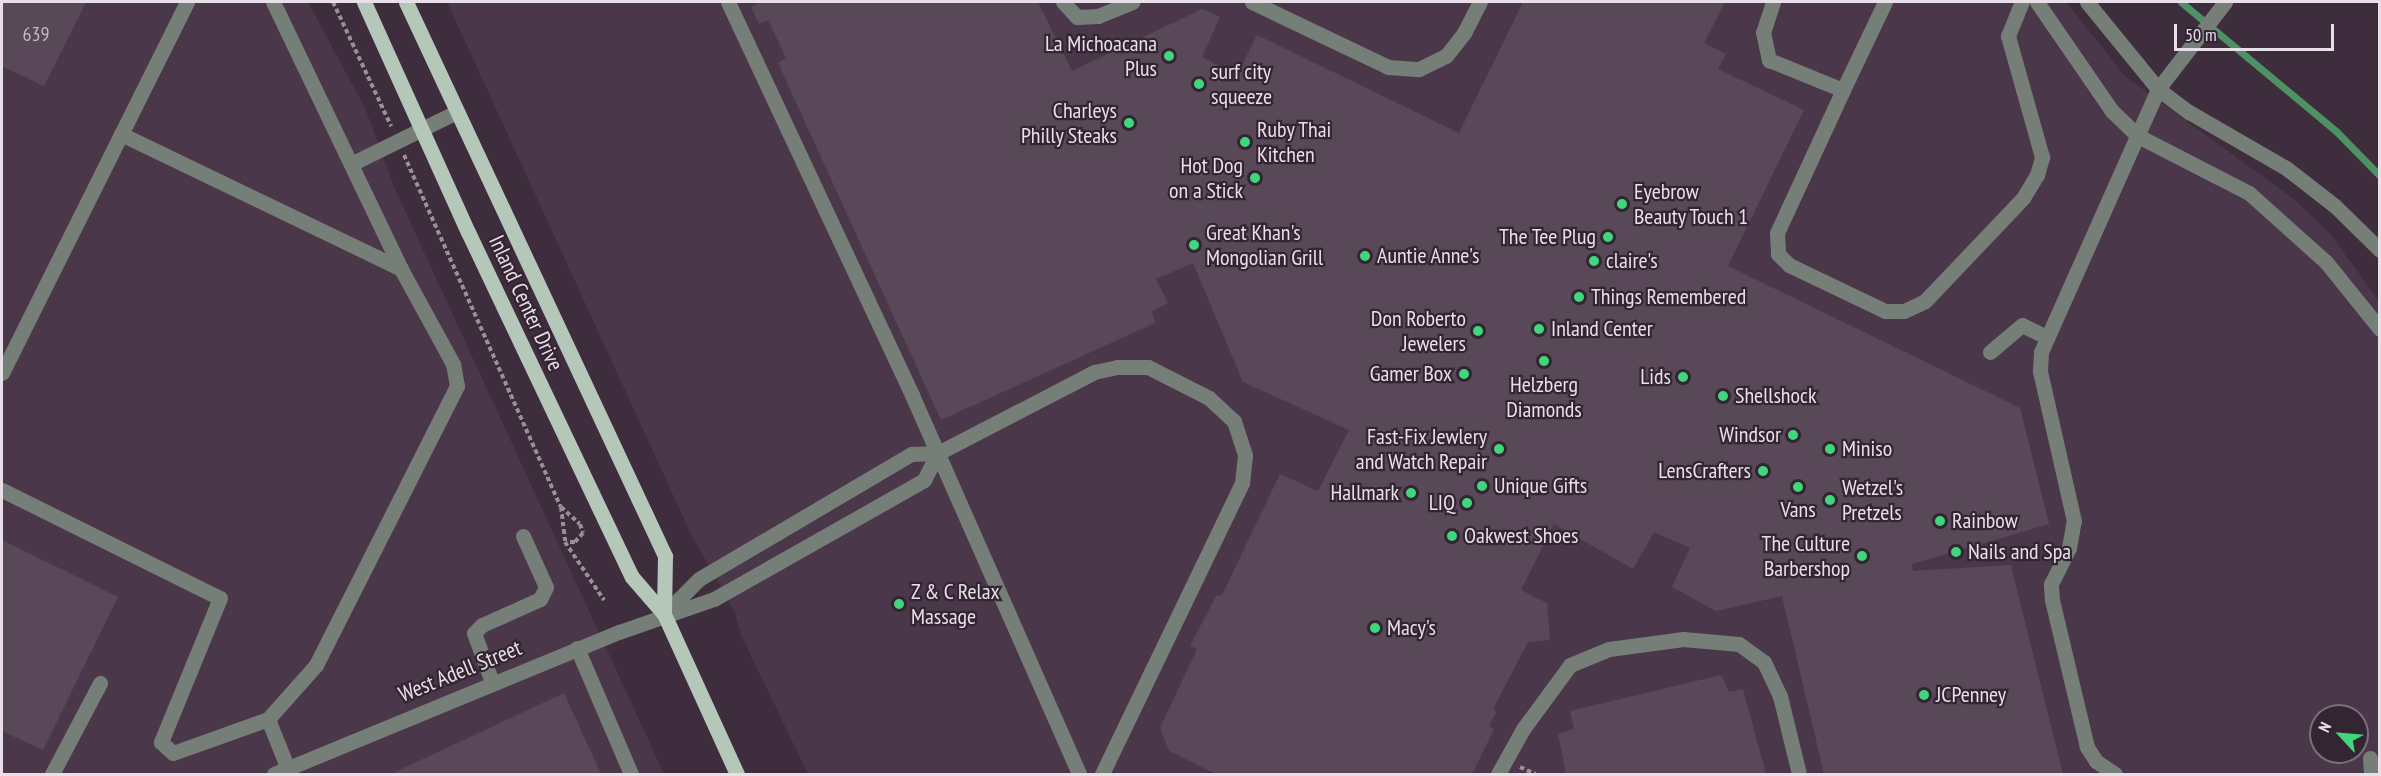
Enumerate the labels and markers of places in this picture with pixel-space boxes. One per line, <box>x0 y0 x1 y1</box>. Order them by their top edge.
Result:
place label: La Michoacana Plus <box>1045 30 1157 82</box>
marker: La Michoacana Plus <box>1162 49 1176 63</box>
place label: surf city squeeze <box>1211 58 1272 110</box>
marker: surf city squeeze <box>1192 77 1206 91</box>
place label: Charleys Philly Steaks <box>1020 97 1117 148</box>
marker: Charleys Philly Steaks <box>1122 116 1136 130</box>
place label: Ruby Thai Kitchen <box>1257 116 1332 168</box>
marker: Ruby Thai Kitchen <box>1238 135 1252 149</box>
place label: Hot Dog on a Stick <box>1169 152 1243 204</box>
marker: Hot Dog on a Stick <box>1248 171 1262 185</box>
place label: Eyebrow Beauty Touch 1 <box>1634 178 1749 230</box>
marker: Eyebrow Beauty Touch 1 <box>1615 197 1629 211</box>
place label: Great Khan's Mongolian Grill <box>1206 219 1323 270</box>
place label: The Tee Plug <box>1498 224 1596 250</box>
marker: The Tee Plug <box>1601 230 1615 244</box>
marker: Great Khan's Mongolian Grill <box>1187 238 1201 252</box>
place label: Auntie Anne's <box>1377 243 1480 269</box>
place label: claire's <box>1606 248 1658 274</box>
marker: Auntie Anne's <box>1358 249 1372 263</box>
marker: claire's <box>1587 254 1601 268</box>
place label: Things Remembered <box>1591 284 1746 310</box>
marker: Things Remembered <box>1572 290 1586 304</box>
place label: Don Roberto Jewelers <box>1371 305 1466 356</box>
place label: Inland Center <box>1551 316 1653 342</box>
marker: Inland Center <box>1532 322 1546 336</box>
marker: Don Roberto Jewelers <box>1471 324 1485 338</box>
marker: Helzberg Diamonds <box>1537 354 1551 368</box>
place label: Gamer Box <box>1370 361 1452 387</box>
place label: Lids <box>1640 364 1671 390</box>
marker: Gamer Box <box>1457 367 1471 381</box>
marker: Lids <box>1676 370 1690 384</box>
place label: Helzberg Diamonds <box>1506 371 1582 422</box>
place label: Shellshock <box>1735 383 1816 409</box>
marker: Shellshock <box>1716 389 1730 403</box>
place label: Windsor <box>1719 422 1781 448</box>
place label: Fast-Fix Jewlery and Watch Repair <box>1356 423 1487 475</box>
marker: Windsor <box>1786 428 1800 442</box>
place label: Miniso <box>1842 436 1892 462</box>
marker: Fast-Fix Jewlery and Watch Repair <box>1492 442 1506 456</box>
marker: Miniso <box>1823 442 1837 456</box>
place label: LensCrafters <box>1658 458 1751 484</box>
marker: LensCrafters <box>1756 464 1770 478</box>
place label: Unique Gifts <box>1494 473 1587 499</box>
place label: Wetzel's Pretzels <box>1842 474 1903 526</box>
marker: Unique Gifts <box>1475 479 1489 493</box>
place label: Hallmark <box>1330 480 1399 506</box>
marker: Vans <box>1791 480 1805 494</box>
marker: Hallmark <box>1404 486 1418 500</box>
place label: LIQ <box>1429 490 1455 516</box>
marker: Wetzel's Pretzels <box>1823 493 1837 507</box>
marker: LIQ <box>1460 496 1474 510</box>
place label: Vans <box>1780 497 1816 523</box>
place label: Rainbow <box>1952 508 2018 534</box>
marker: Rainbow <box>1933 514 1947 528</box>
place label: Oakwest Shoes <box>1464 523 1579 549</box>
marker: Oakwest Shoes <box>1445 529 1459 543</box>
place label: The Culture Barbershop <box>1762 530 1850 582</box>
place label: Nails and Spa <box>1968 539 2071 565</box>
marker: Nails and Spa <box>1949 545 1963 559</box>
marker: The Culture Barbershop <box>1855 549 1869 563</box>
place label: Z & C Relax Massage <box>911 578 1001 630</box>
marker: Z & C Relax Massage <box>892 597 906 611</box>
place label: Macy's <box>1387 615 1436 641</box>
marker: Macy's <box>1368 621 1382 635</box>
place label: JCPenney <box>1936 682 2006 708</box>
marker: JCPenney <box>1917 688 1931 702</box>

